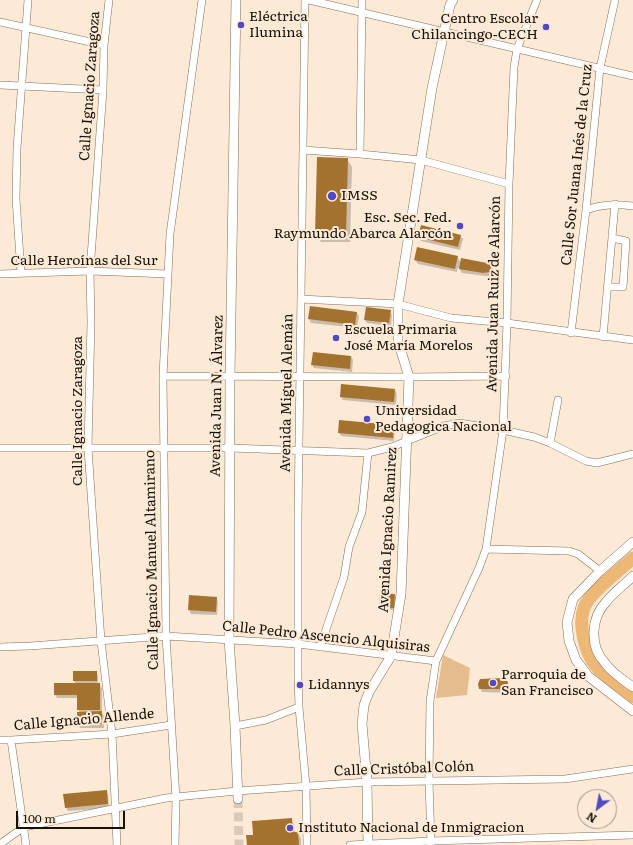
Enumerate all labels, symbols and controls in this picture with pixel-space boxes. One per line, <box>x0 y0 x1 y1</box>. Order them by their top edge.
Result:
place label: Eléctrica Ilumina <box>249 9 308 42</box>
street label: Calle Ignacio Zaragoza <box>76 10 104 162</box>
place label: Centro Escolar Chilancingo-CECH <box>411 11 538 44</box>
marker: Eléctrica Ilumina <box>236 20 246 30</box>
marker: Centro Escolar Chilancingo-CECH <box>541 22 551 32</box>
street label: Calle Sor Juana Inés de la Cruz <box>558 64 596 266</box>
place label: IMSS <box>341 188 378 204</box>
marker: IMSS <box>326 190 338 202</box>
street label: Avenida Juan Ruiz de Alarcón <box>484 195 504 393</box>
place label: Esc. Sec. Fed. Raymundo Abarca Alarcón <box>274 210 452 242</box>
marker: Esc. Sec. Fed. Raymundo Abarca Alarcón <box>455 221 465 231</box>
street label: Calle Heroínas del Sur <box>10 253 158 269</box>
street label: Avenida Miguel Alemán <box>277 313 297 473</box>
street label: Avenida Juan N. Álvarez <box>207 315 227 477</box>
place label: Escuela Primaria José María Morelos <box>344 322 473 354</box>
marker: Escuela Primaria José María Morelos <box>331 333 341 343</box>
street label: Calle Ignacio Zaragoza <box>70 336 86 486</box>
place label: Universidad Pedagogica Nacional <box>375 403 512 436</box>
marker: Universidad Pedagogica Nacional <box>362 414 372 424</box>
street label: Avenida Ignacio Ramirez <box>375 447 401 613</box>
street label: Calle Ignacio Manuel Altamirano <box>142 450 162 670</box>
street label: Calle Pedro Ascencio Alquisiras <box>221 618 431 656</box>
place label: Parroquia de San Francisco <box>501 667 593 700</box>
place label: Lidannys <box>308 677 369 693</box>
marker: Parroquia de San Francisco <box>488 678 498 688</box>
marker: Lidannys <box>295 680 305 690</box>
street label: Calle Ignacio Allende <box>13 705 155 735</box>
street label: Calle Cristóbal Colón <box>334 758 474 780</box>
north arrow <box>577 789 617 829</box>
scale bar <box>18 803 127 829</box>
text: 100 m <box>23 809 56 827</box>
text: N <box>583 809 599 828</box>
place label: Instituto Nacional de Inmigracion <box>298 820 524 836</box>
marker: Instituto Nacional de Inmigracion <box>285 823 295 833</box>

